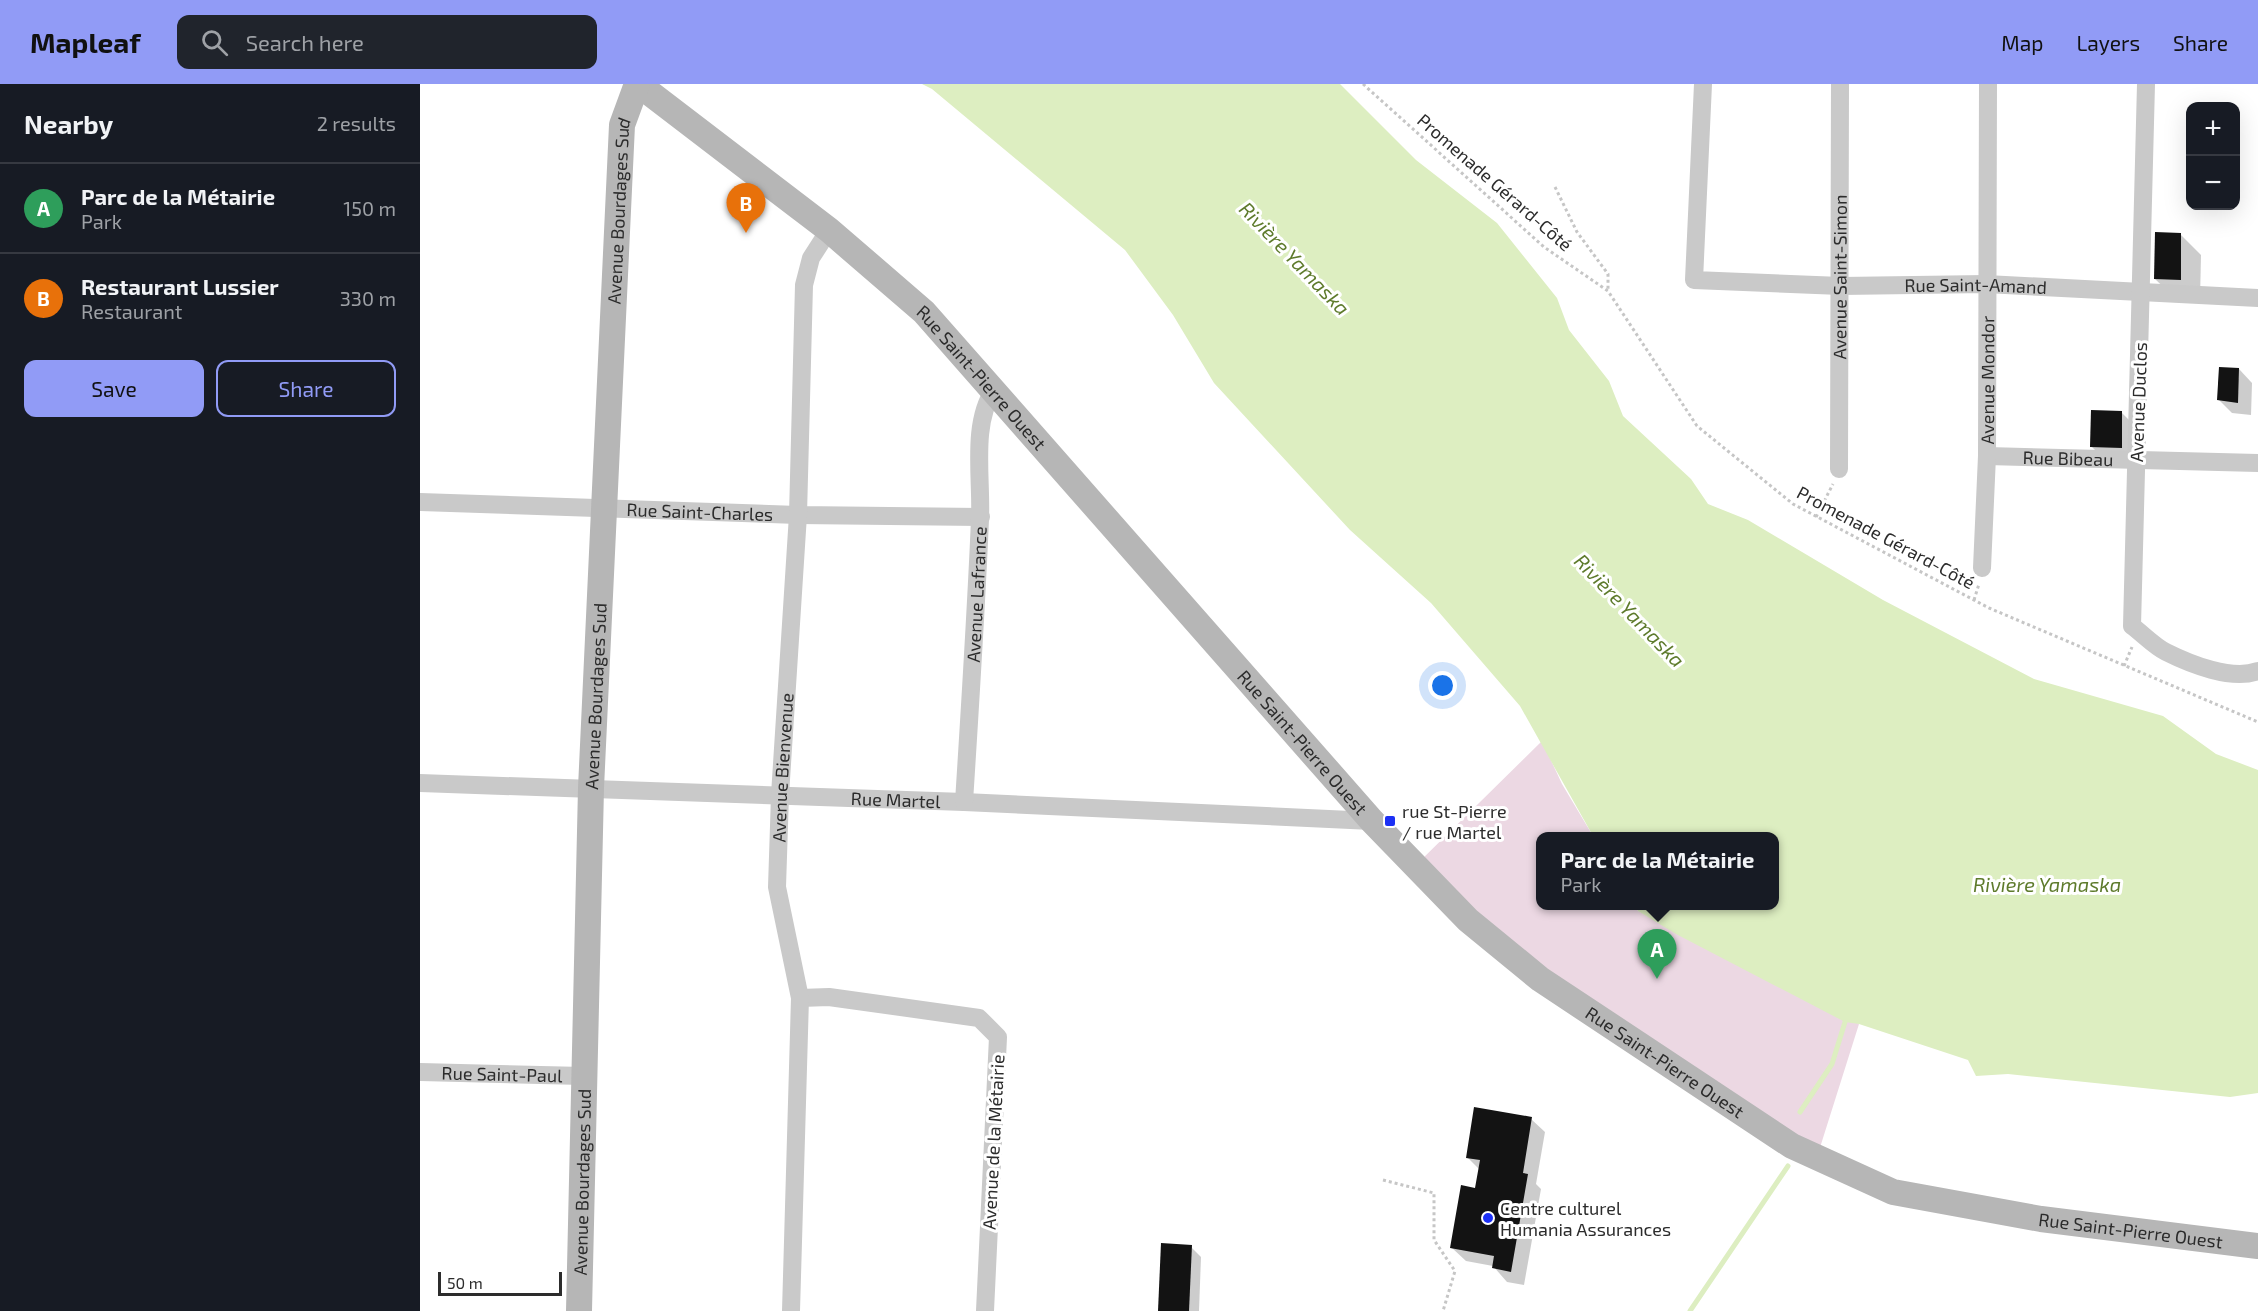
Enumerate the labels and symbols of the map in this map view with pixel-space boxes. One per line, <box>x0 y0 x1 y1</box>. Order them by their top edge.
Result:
street label: Promenade Gérard-Côté <box>1413 109 1577 255</box>
street label: Avenue Bourdages Sud <box>603 114 635 305</box>
pin: B <box>726 184 766 233</box>
street label: Avenue Saint-Simon <box>1828 194 1851 360</box>
water label: Rivière Yamaska <box>1235 196 1355 320</box>
street label: Rue Saint-Amand <box>1904 273 2047 298</box>
street label: Rue Saint-Pierre Ouest <box>913 300 1051 454</box>
street label: Avenue Mondor <box>1976 316 1998 444</box>
street label: Avenue Duclos <box>2125 342 2151 462</box>
street label: Rue Bibeau <box>2022 446 2114 470</box>
street label: Promenade Gérard-Côté <box>1793 481 1979 593</box>
street label: Rue Saint-Charles <box>626 498 774 525</box>
street label: Avenue Lafrance <box>962 526 991 663</box>
water label: Rivière Yamaska <box>1570 548 1690 672</box>
street label: Avenue Bourdages Sud <box>580 602 611 790</box>
street label: Rue Saint-Pierre Ouest <box>1233 665 1372 819</box>
your location <box>1428 671 1457 700</box>
street label: Avenue Bienvenue <box>767 692 798 843</box>
street label: Rue Martel <box>850 787 942 812</box>
place label: rue St-Pierre / rue Martel <box>1402 800 1507 843</box>
marker: rue St-Pierre / rue Martel <box>1383 814 1397 828</box>
water label: Rivière Yamaska <box>1973 872 2121 896</box>
pin: A <box>1638 930 1676 979</box>
street label: Rue Saint-Pierre Ouest <box>1582 1001 1749 1122</box>
street label: Avenue de la Métairie <box>977 1054 1009 1230</box>
street label: Rue Saint-Paul <box>441 1062 563 1086</box>
street label: Avenue Bourdages Sud <box>569 1088 595 1276</box>
place label: Centre culturel Humania Assurances <box>1500 1197 1671 1240</box>
street label: Rue Saint-Pierre Ouest <box>2037 1208 2224 1253</box>
marker: Centre culturel Humania Assurances <box>1481 1211 1495 1225</box>
scale bar <box>438 1269 562 1296</box>

